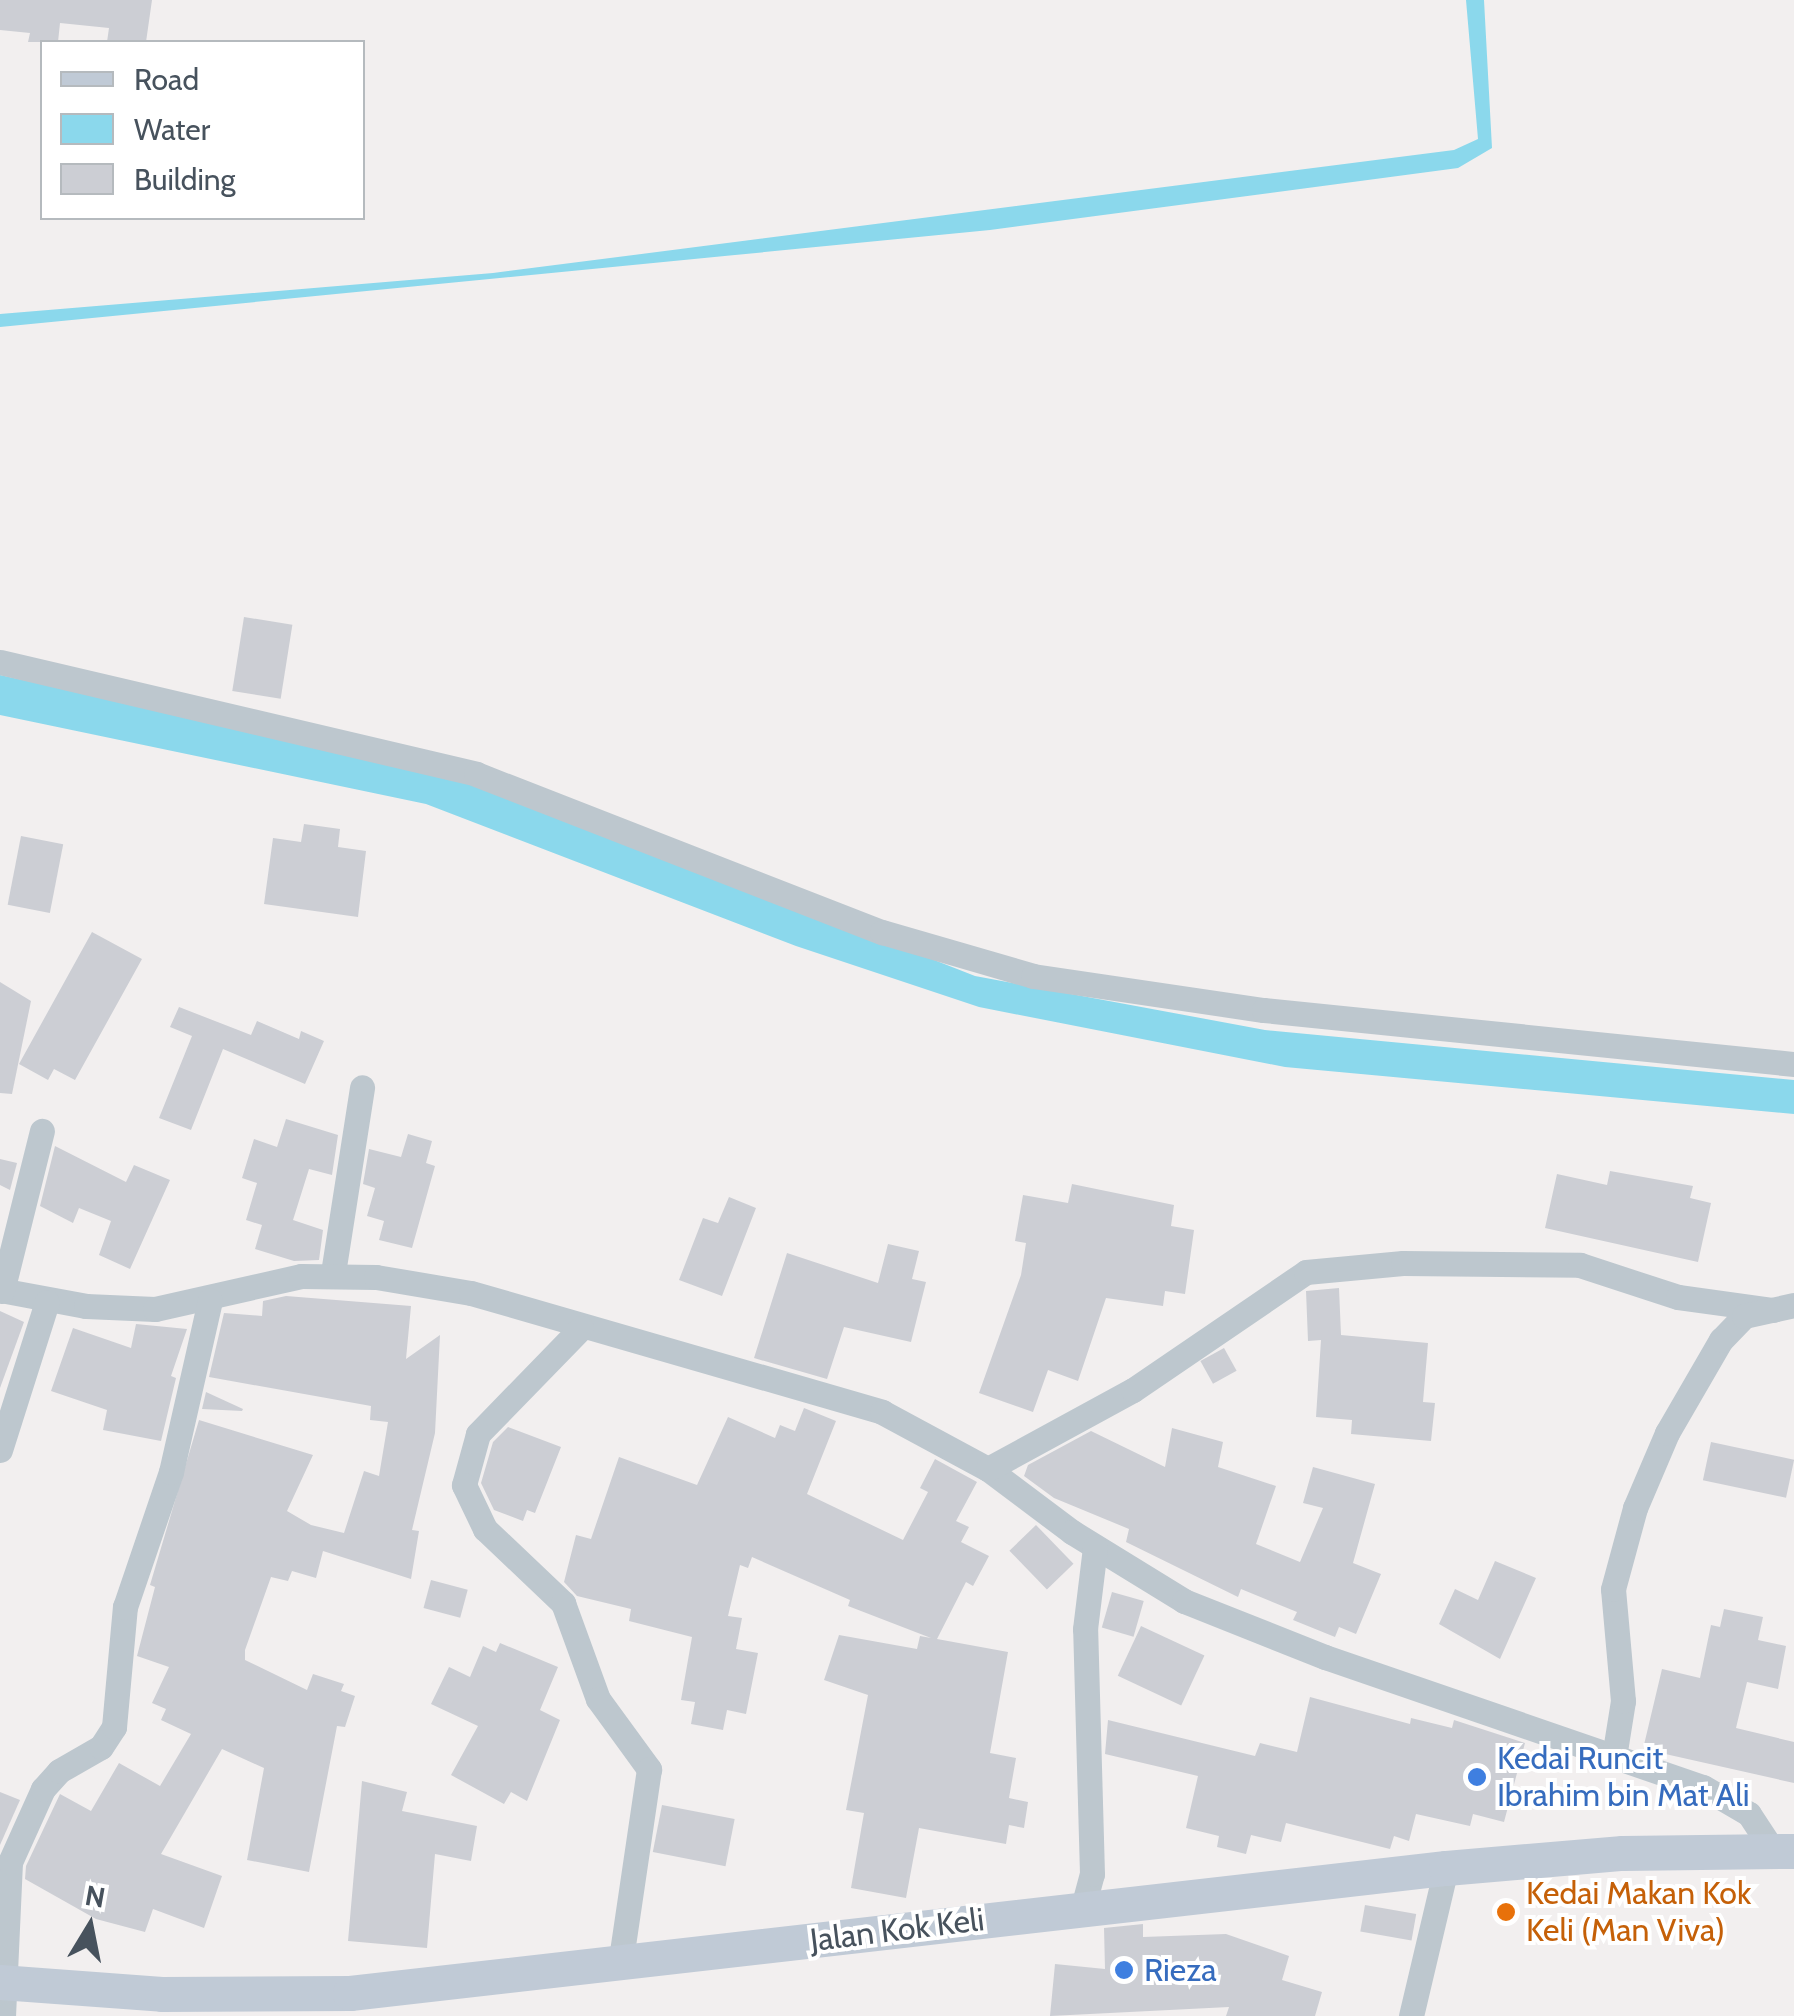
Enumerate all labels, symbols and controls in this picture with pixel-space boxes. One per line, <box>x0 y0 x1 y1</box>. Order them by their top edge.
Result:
legend <box>40 40 365 220</box>
text: Road <box>134 61 199 98</box>
text: Water <box>134 111 210 148</box>
text: Building <box>134 161 236 198</box>
place label: Kedai Runcit Ibrahim bin Mat Ali <box>1497 1740 1750 1815</box>
marker: Kedai Runcit Ibrahim bin Mat Ali <box>1466 1766 1488 1788</box>
place label: Kedai Makan Kok Keli (Man Viva) <box>1526 1875 1751 1950</box>
north arrow <box>40 1876 140 1976</box>
text: N <box>83 1878 108 1915</box>
street label: Jalan Kok Keli <box>808 1900 986 1960</box>
marker: Kedai Makan Kok Keli (Man Viva) <box>1495 1901 1517 1923</box>
place label: Rieza <box>1144 1951 1217 1989</box>
marker: Rieza <box>1113 1959 1135 1981</box>

